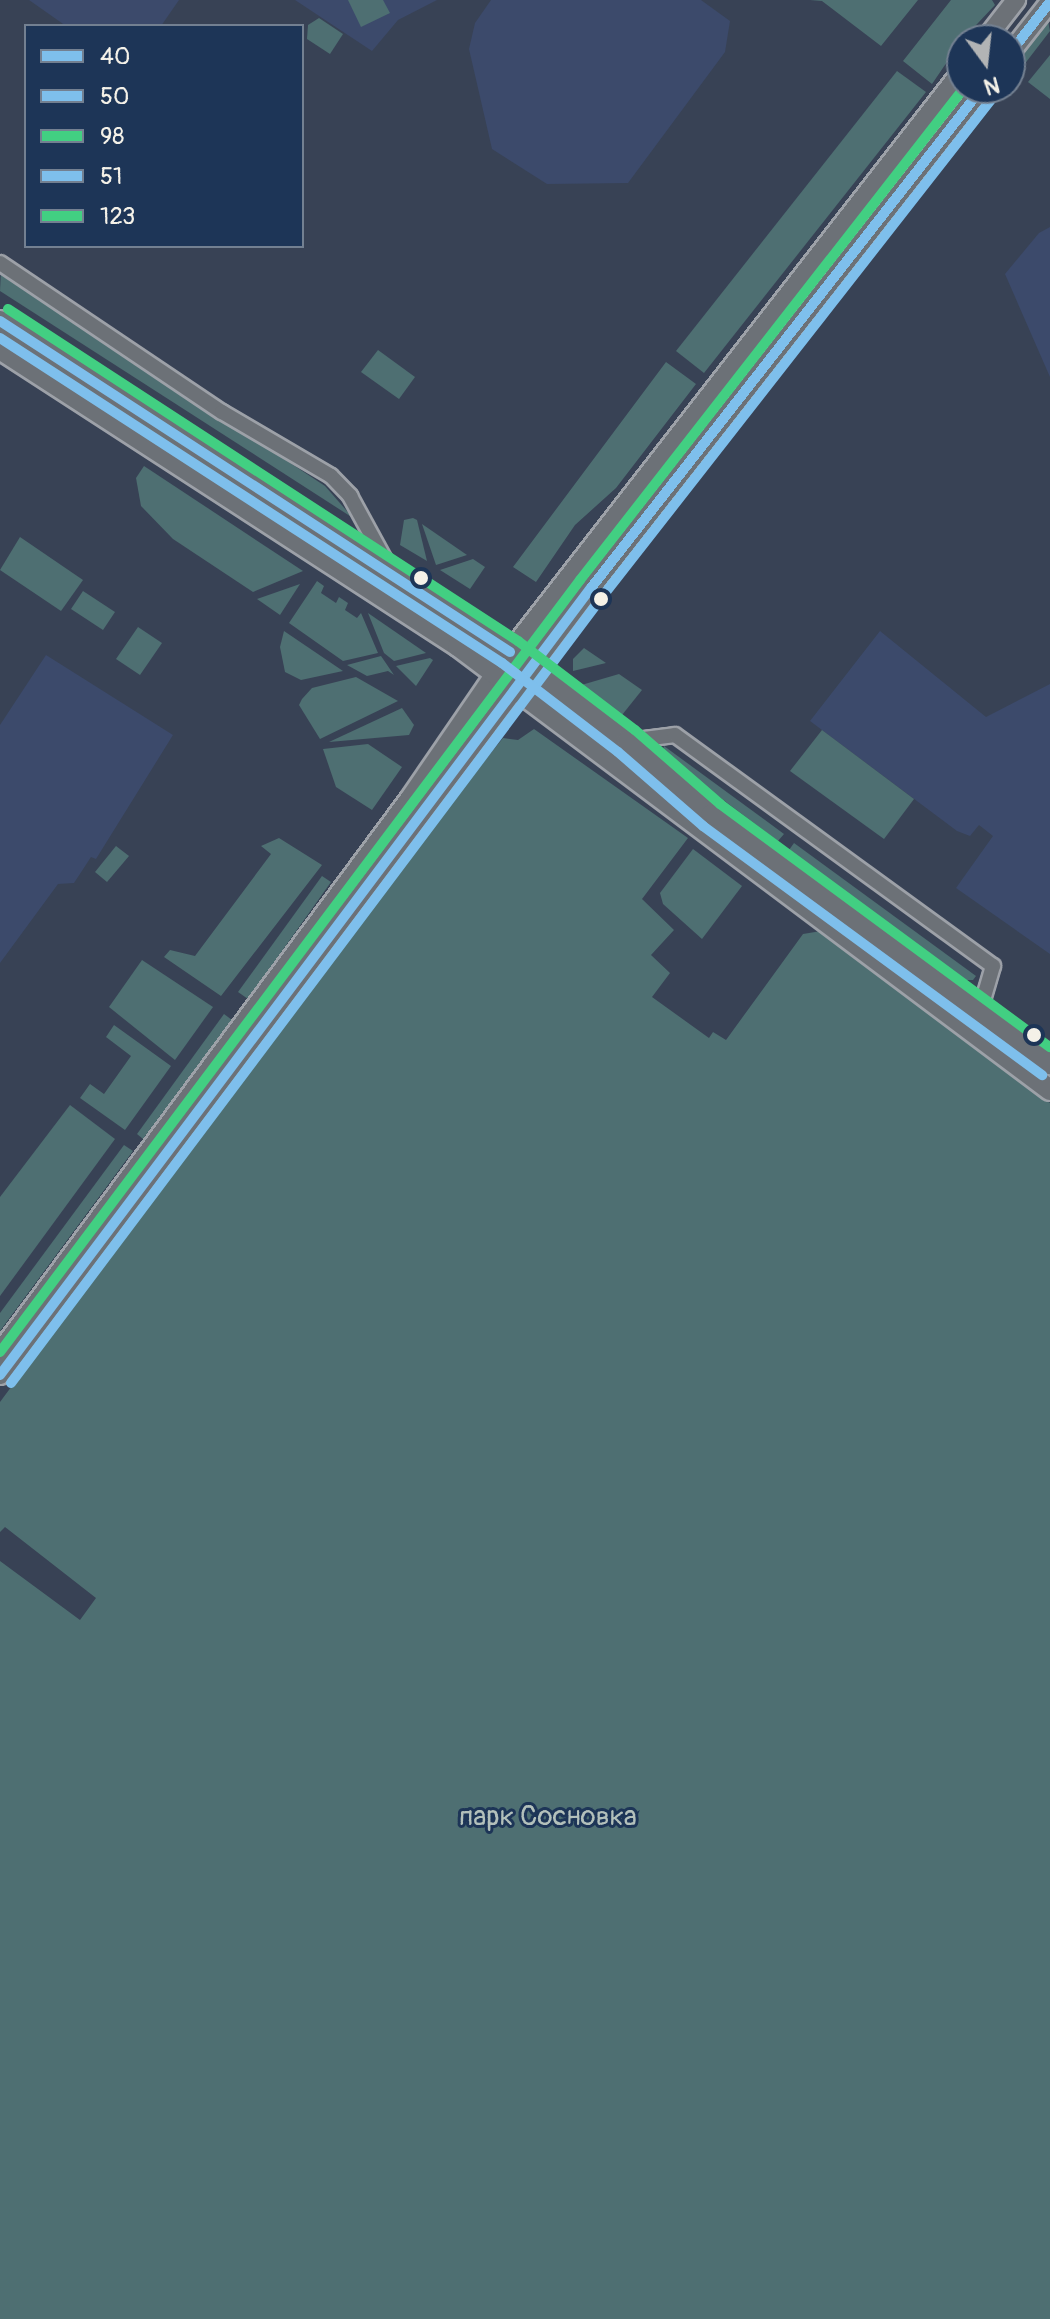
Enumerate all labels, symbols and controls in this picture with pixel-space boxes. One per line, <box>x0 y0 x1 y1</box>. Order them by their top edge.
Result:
legend <box>24 24 304 248</box>
north arrow <box>946 24 1026 104</box>
text: 40 <box>100 42 130 71</box>
text: N <box>981 70 1003 101</box>
text: 50 <box>100 82 129 111</box>
text: 98 <box>100 122 124 151</box>
text: 51 <box>100 162 122 191</box>
text: 123 <box>100 202 135 231</box>
unlabelled marker <box>413 570 429 586</box>
unlabelled marker <box>593 591 609 607</box>
unlabelled marker <box>1026 1027 1042 1043</box>
park label: парк Сосновка <box>459 1800 637 1834</box>

